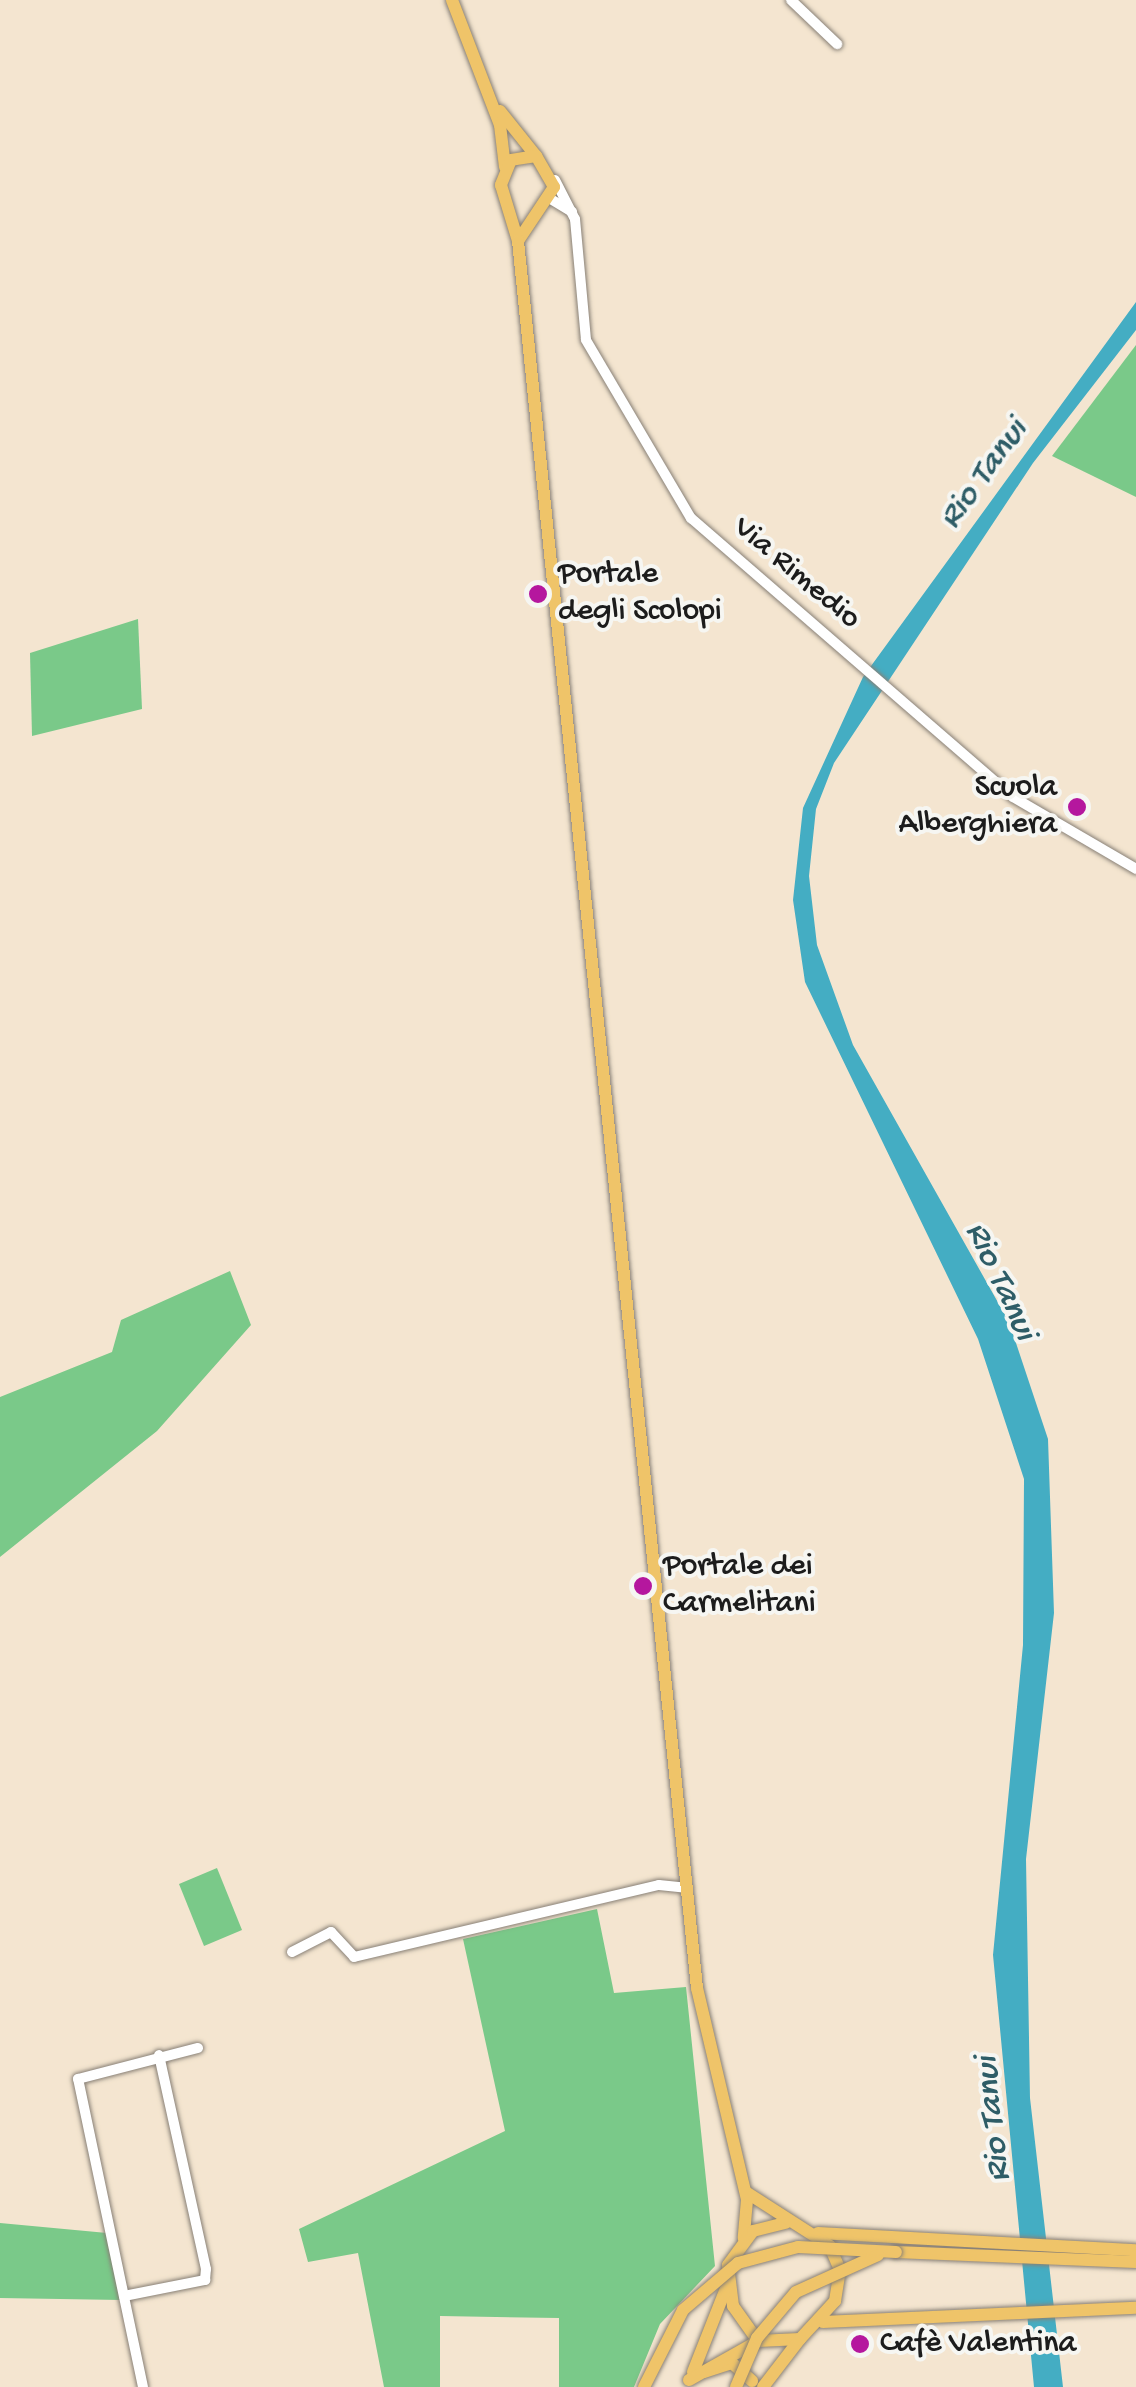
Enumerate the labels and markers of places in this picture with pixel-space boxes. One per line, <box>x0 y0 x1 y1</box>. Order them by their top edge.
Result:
place label: Portale degli Scolopi <box>558 557 722 632</box>
marker: Portale degli Scolopi <box>527 583 549 605</box>
place label: Scuola Alberghiera <box>898 770 1057 845</box>
marker: Scuola Alberghiera <box>1066 796 1088 818</box>
place label: Portale dei Carmelitani <box>663 1549 816 1624</box>
marker: Portale dei Carmelitani <box>632 1575 654 1597</box>
place label: Cafè Valentina <box>880 2325 1076 2363</box>
marker: Cafè Valentina <box>849 2333 871 2355</box>

